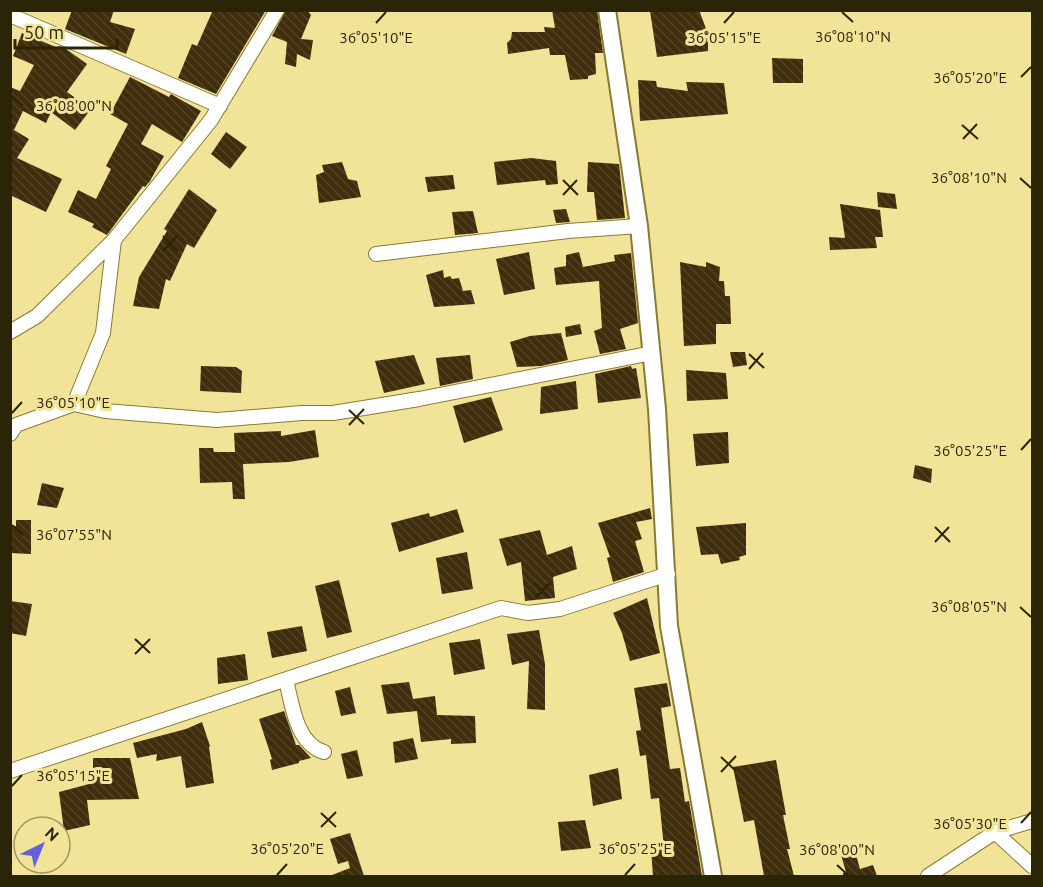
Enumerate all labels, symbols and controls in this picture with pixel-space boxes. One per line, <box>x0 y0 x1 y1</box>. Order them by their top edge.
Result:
scale bar <box>15 12 117 50</box>
text: 50 m <box>24 22 64 42</box>
text: 36°08'10"N <box>815 28 891 45</box>
text: 36°05'10"E <box>339 29 413 46</box>
text: 36°05'15"E <box>687 29 761 46</box>
text: 36°05'20"E <box>933 69 1007 86</box>
text: 36°08'00"N <box>36 97 112 114</box>
text: 36°08'10"N <box>931 169 1007 186</box>
text: 36°05'10"E <box>36 394 110 411</box>
text: 36°05'25"E <box>933 442 1007 459</box>
text: 36°07'55"N <box>36 526 112 543</box>
text: 36°08'05"N <box>931 598 1007 615</box>
text: 36°05'15"E <box>36 767 110 784</box>
north arrow <box>12 815 72 875</box>
text: 36°05'30"E <box>933 815 1007 832</box>
text: N <box>42 823 63 845</box>
text: 36°05'20"E <box>250 840 324 857</box>
text: 36°05'25"E <box>598 840 672 857</box>
text: 36°08'00"N <box>799 841 875 858</box>

